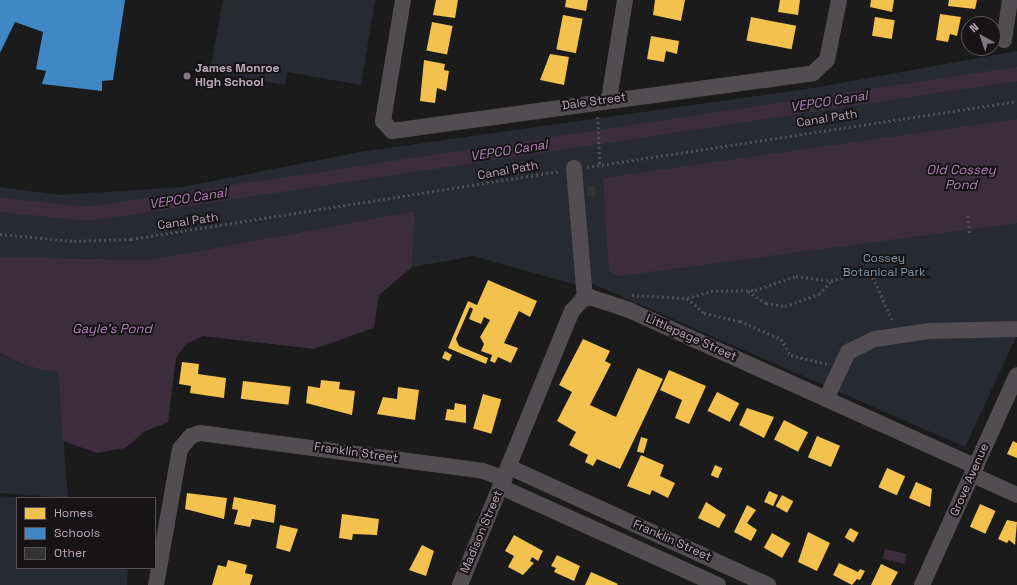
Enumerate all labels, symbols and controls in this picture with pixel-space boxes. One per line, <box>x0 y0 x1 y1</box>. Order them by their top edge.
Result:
north arrow <box>961 16 1001 56</box>
text: N <box>967 20 981 35</box>
place label: James Monroe High School <box>195 62 279 90</box>
marker: James Monroe High School <box>182 71 192 81</box>
water label: VEPCO Canal <box>789 88 869 116</box>
street label: Dale Street <box>561 90 627 114</box>
street label: Canal Path <box>796 107 858 131</box>
water label: VEPCO Canal <box>469 137 549 165</box>
street label: Canal Path <box>477 159 539 183</box>
water label: Old Cossey Pond <box>926 163 996 194</box>
water label: VEPCO Canal <box>148 185 228 213</box>
street label: Canal Path <box>157 211 219 233</box>
park label: Cossey Botanical Park <box>843 252 925 280</box>
street label: Littlepage Street <box>643 312 739 364</box>
water label: Gayle's Pond <box>72 321 152 337</box>
street label: Franklin Street <box>313 440 399 466</box>
street label: Grove Avenue <box>948 441 992 519</box>
street label: Madison Street <box>458 488 506 576</box>
legend <box>16 497 156 569</box>
text: Homes <box>54 505 93 521</box>
street label: Franklin Street <box>630 517 714 565</box>
text: Schools <box>54 525 100 541</box>
text: Other <box>54 545 87 561</box>

